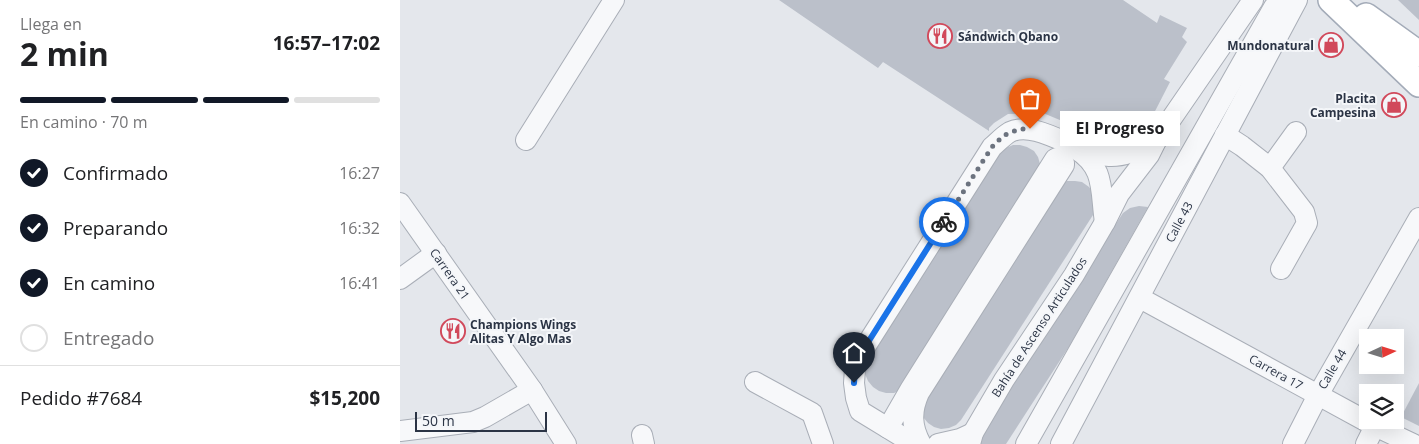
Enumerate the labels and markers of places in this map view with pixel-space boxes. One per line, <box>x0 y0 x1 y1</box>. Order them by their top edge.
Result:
restaurant icon: Sándwich Qbano <box>927 23 953 49</box>
place label: Sándwich Qbano <box>958 28 1058 45</box>
shop icon: Mundonatural <box>1318 32 1344 58</box>
place label: Mundonatural <box>1227 37 1314 54</box>
pin <box>1009 78 1051 129</box>
place label: Placita Campesina <box>1310 90 1376 121</box>
shop icon: Placita Campesina <box>1381 92 1407 118</box>
callout: El Progreso <box>1060 112 1180 146</box>
place label: Champions Wings Alitas Y Algo Mas <box>470 316 576 347</box>
restaurant icon: Champions Wings Alitas Y Algo Mas <box>440 318 466 344</box>
pin <box>833 332 875 383</box>

